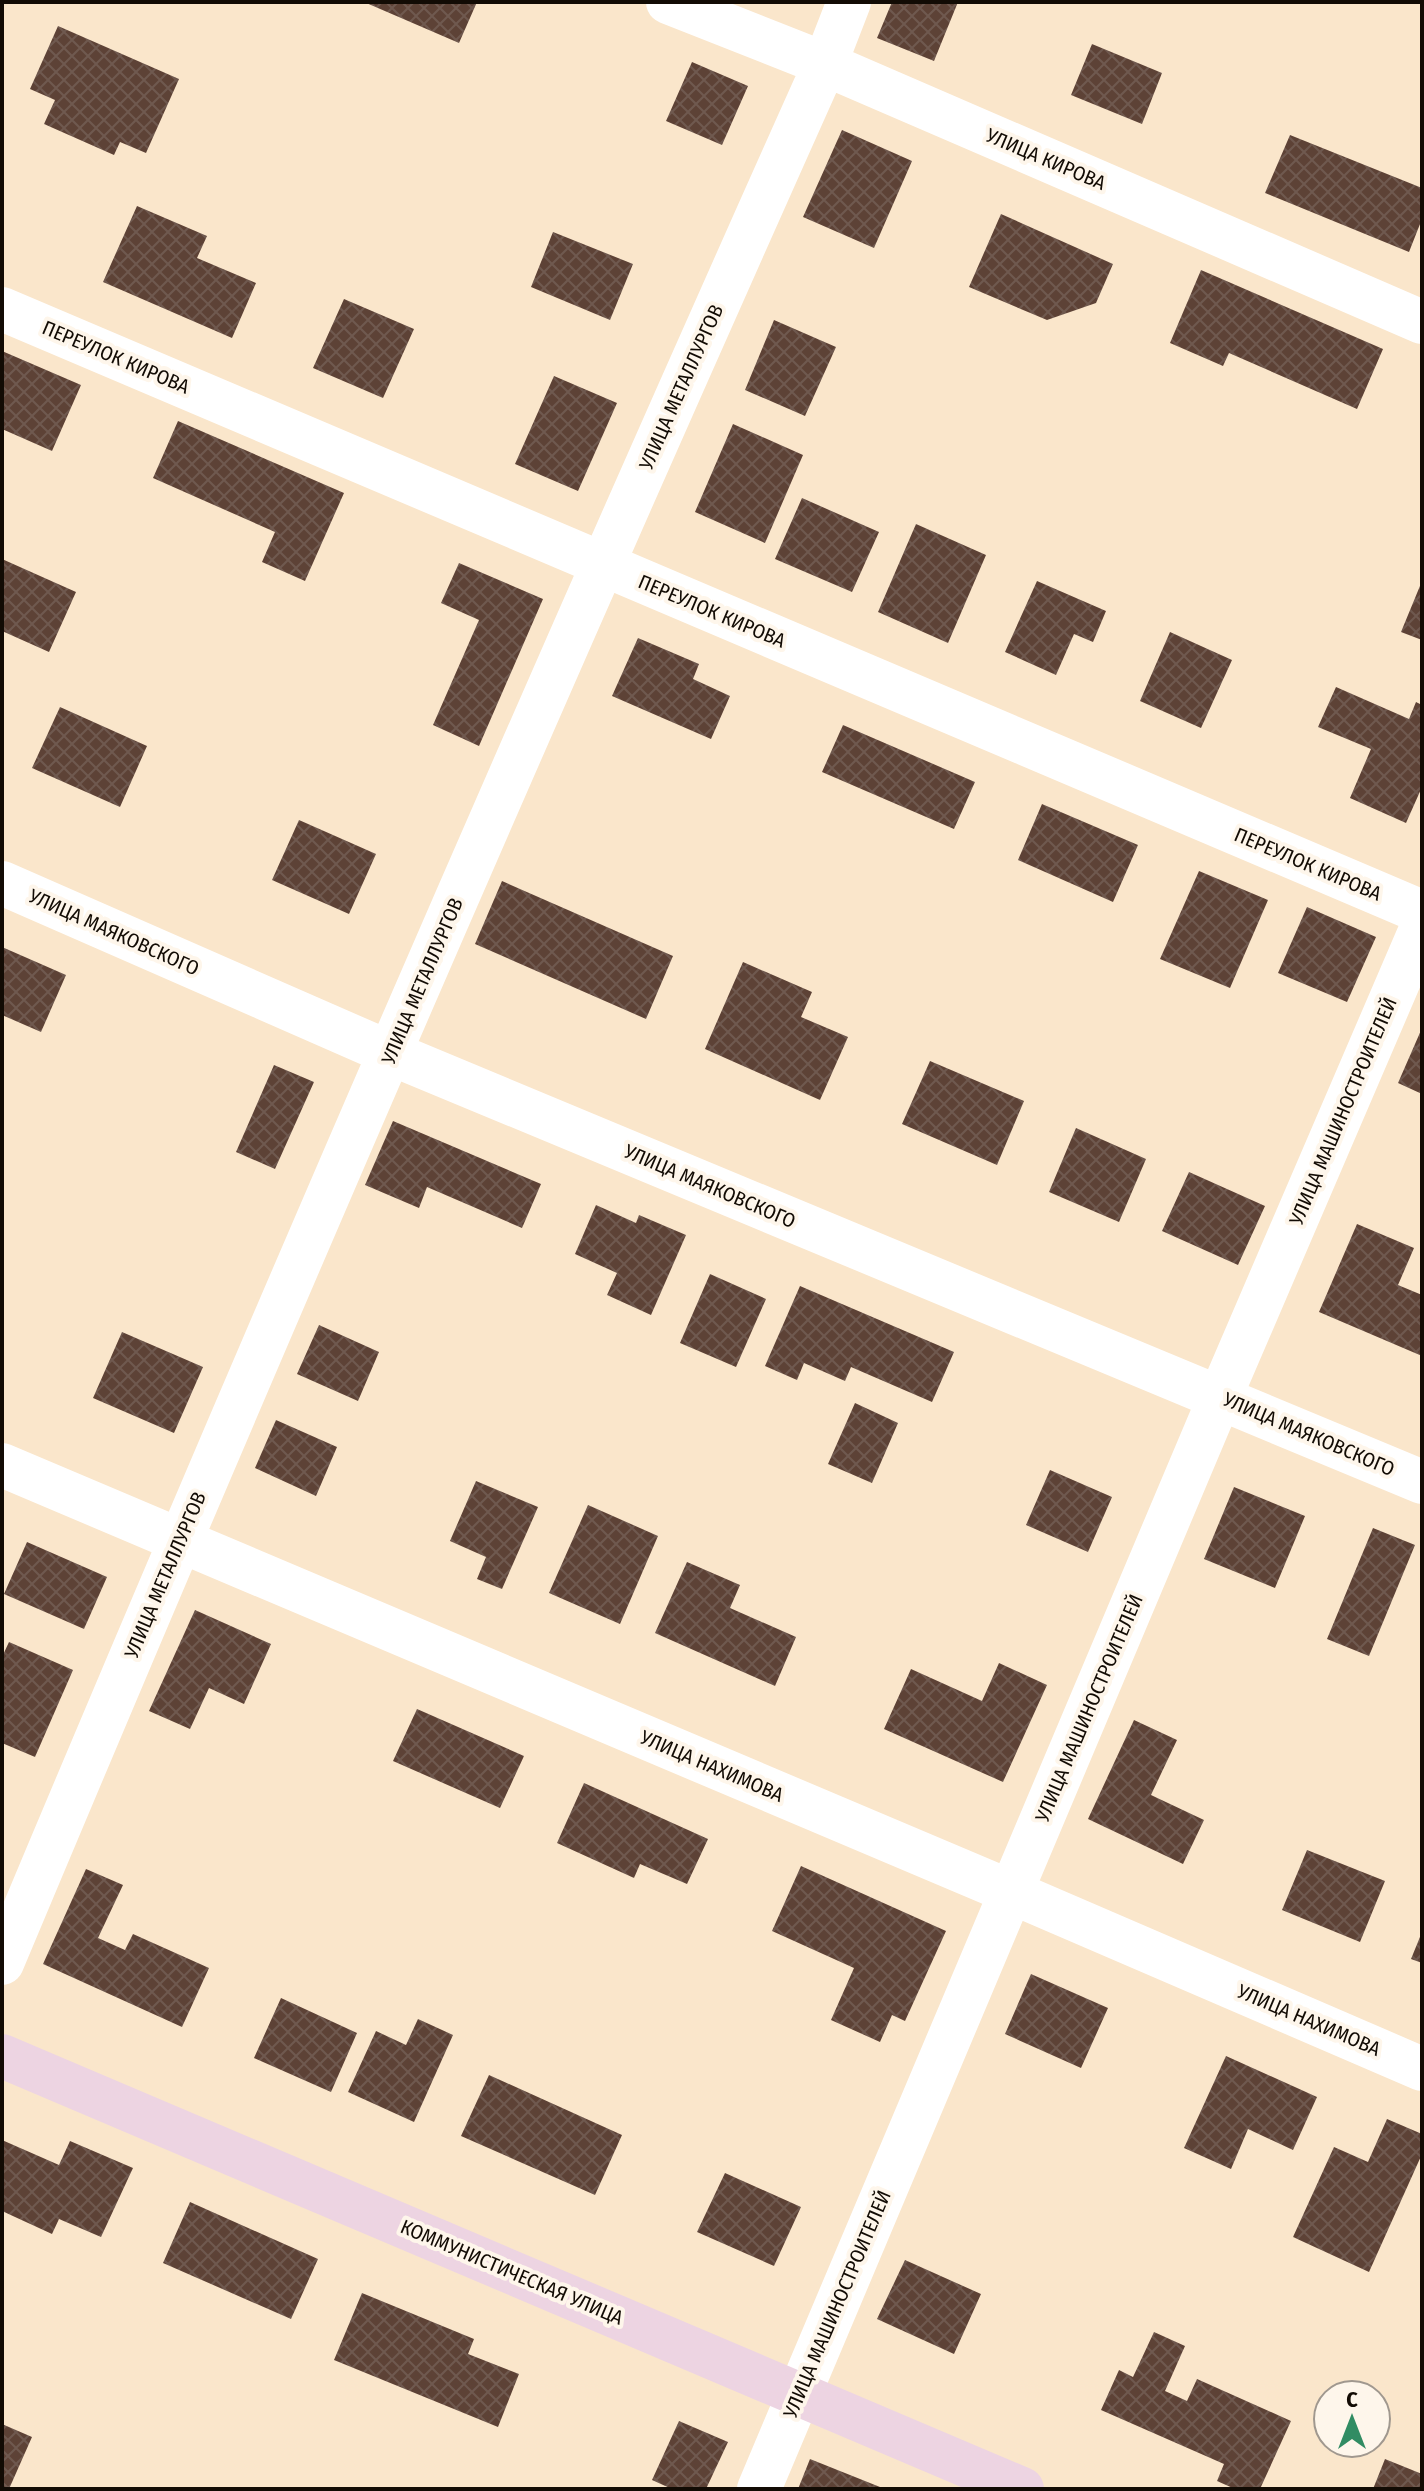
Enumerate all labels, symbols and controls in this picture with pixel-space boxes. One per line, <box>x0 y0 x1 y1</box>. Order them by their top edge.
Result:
street label: УЛИЦА КИРОВА <box>982 123 1110 195</box>
street label: УЛИЦА МЕТАЛЛУРГОВ <box>633 301 728 474</box>
street label: ПЕРЕУЛОК КИРОВА <box>39 315 194 399</box>
street label: ПЕРЕУЛОК КИРОВА <box>635 569 790 653</box>
street label: ПЕРЕУЛОК КИРОВА <box>1231 822 1386 906</box>
street label: УЛИЦА МАЯКОВСКОГО <box>24 883 203 980</box>
street label: УЛИЦА МЕТАЛЛУРГОВ <box>376 894 468 1069</box>
street label: УЛИЦА МАШИНОСТРОИТЕЛЕЙ <box>1284 994 1402 1229</box>
street label: УЛИЦА МАЯКОВСКОГО <box>620 1139 799 1233</box>
street label: УЛИЦА МАЯКОВСКОГО <box>1219 1387 1398 1481</box>
street label: УЛИЦА МЕТАЛЛУРГОВ <box>119 1488 211 1663</box>
street label: УЛИЦА МАШИНОСТРОИТЕЛЕЙ <box>1030 1591 1148 1826</box>
street label: УЛИЦА НАХИМОВА <box>636 1725 788 1807</box>
street label: УЛИЦА НАХИМОВА <box>1233 1979 1385 2061</box>
street label: УЛИЦА МАШИНОСТРОИТЕЛЕЙ <box>778 2187 896 2422</box>
street label: КОММУНИСТИЧЕСКАЯ УЛИЦА <box>397 2214 627 2330</box>
north arrow <box>1312 2379 1392 2459</box>
text: С <box>1346 2386 1358 2413</box>

